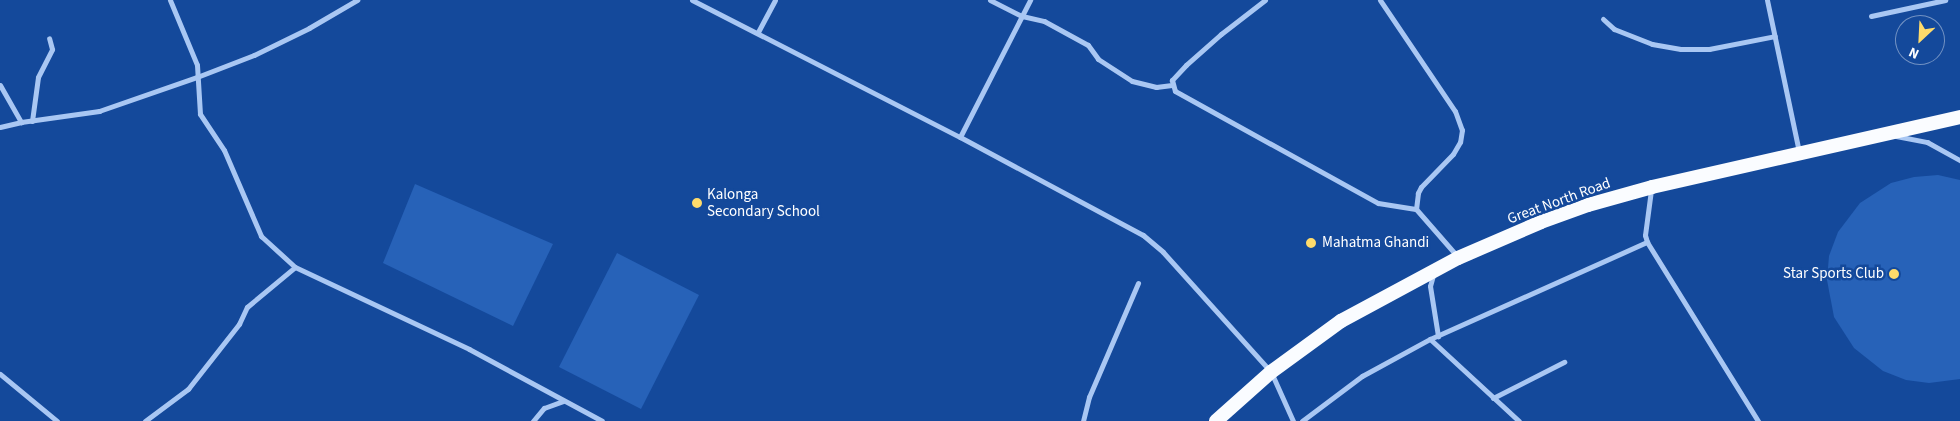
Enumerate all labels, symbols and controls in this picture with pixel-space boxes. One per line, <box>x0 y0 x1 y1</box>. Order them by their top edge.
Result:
north arrow <box>1895 15 1945 65</box>
text: N <box>1906 42 1923 64</box>
street label: Great North Road <box>1505 174 1613 228</box>
place label: Kalonga Secondary School <box>707 185 820 220</box>
marker: Kalonga Secondary School <box>691 197 703 209</box>
place label: Mahatma Ghandi <box>1322 234 1429 252</box>
marker: Mahatma Ghandi <box>1304 236 1318 250</box>
place label: Star Sports Club <box>1783 265 1884 283</box>
marker: Star Sports Club <box>1888 268 1900 280</box>

